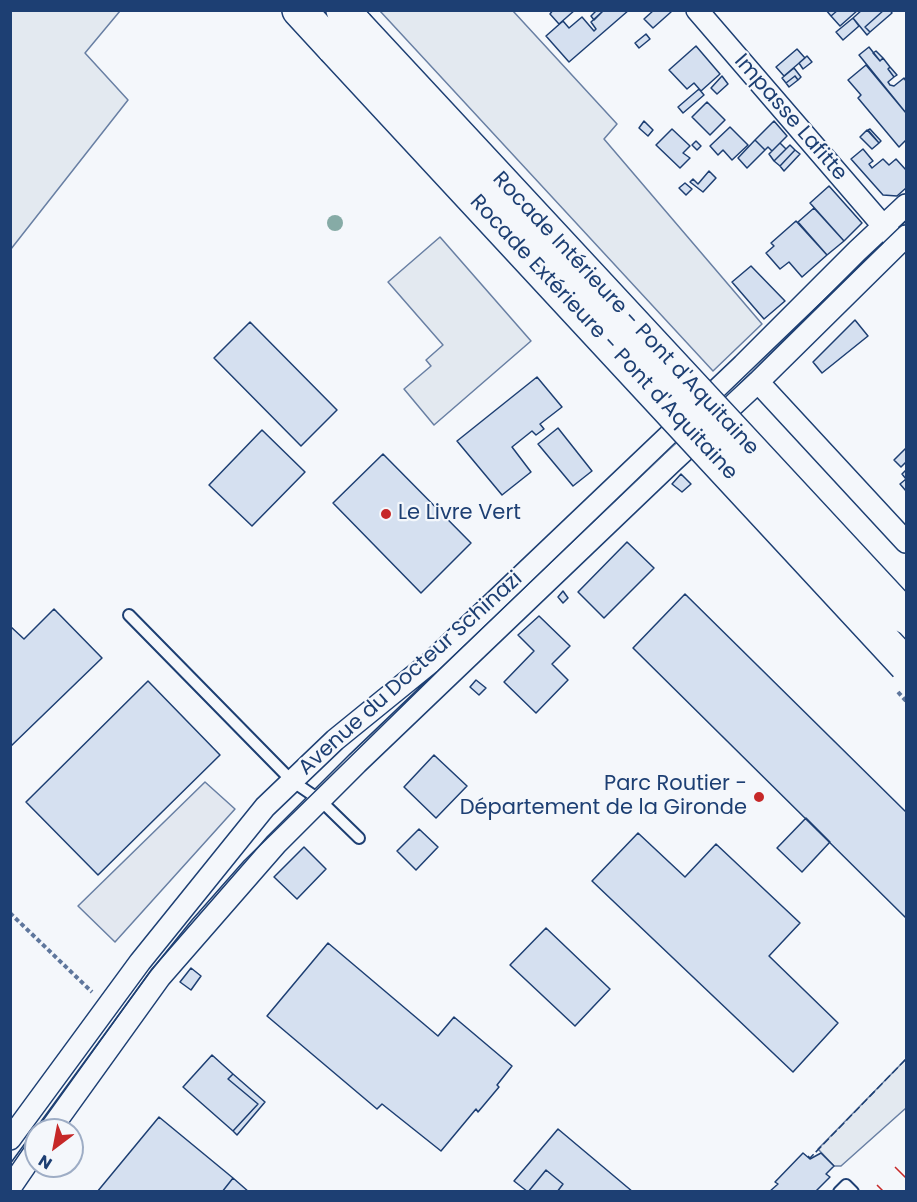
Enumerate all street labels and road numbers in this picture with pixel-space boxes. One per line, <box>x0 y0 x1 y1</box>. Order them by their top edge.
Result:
street label: Impasse Lafitte <box>728 50 852 186</box>
street label: Rocade Intérieure - Pont d'Aquitaine <box>487 167 763 461</box>
street label: Rocade Extérieure - Pont d'Aquitaine <box>464 190 742 486</box>
street label: Avenue du Docteur Schinazi <box>294 567 528 781</box>

